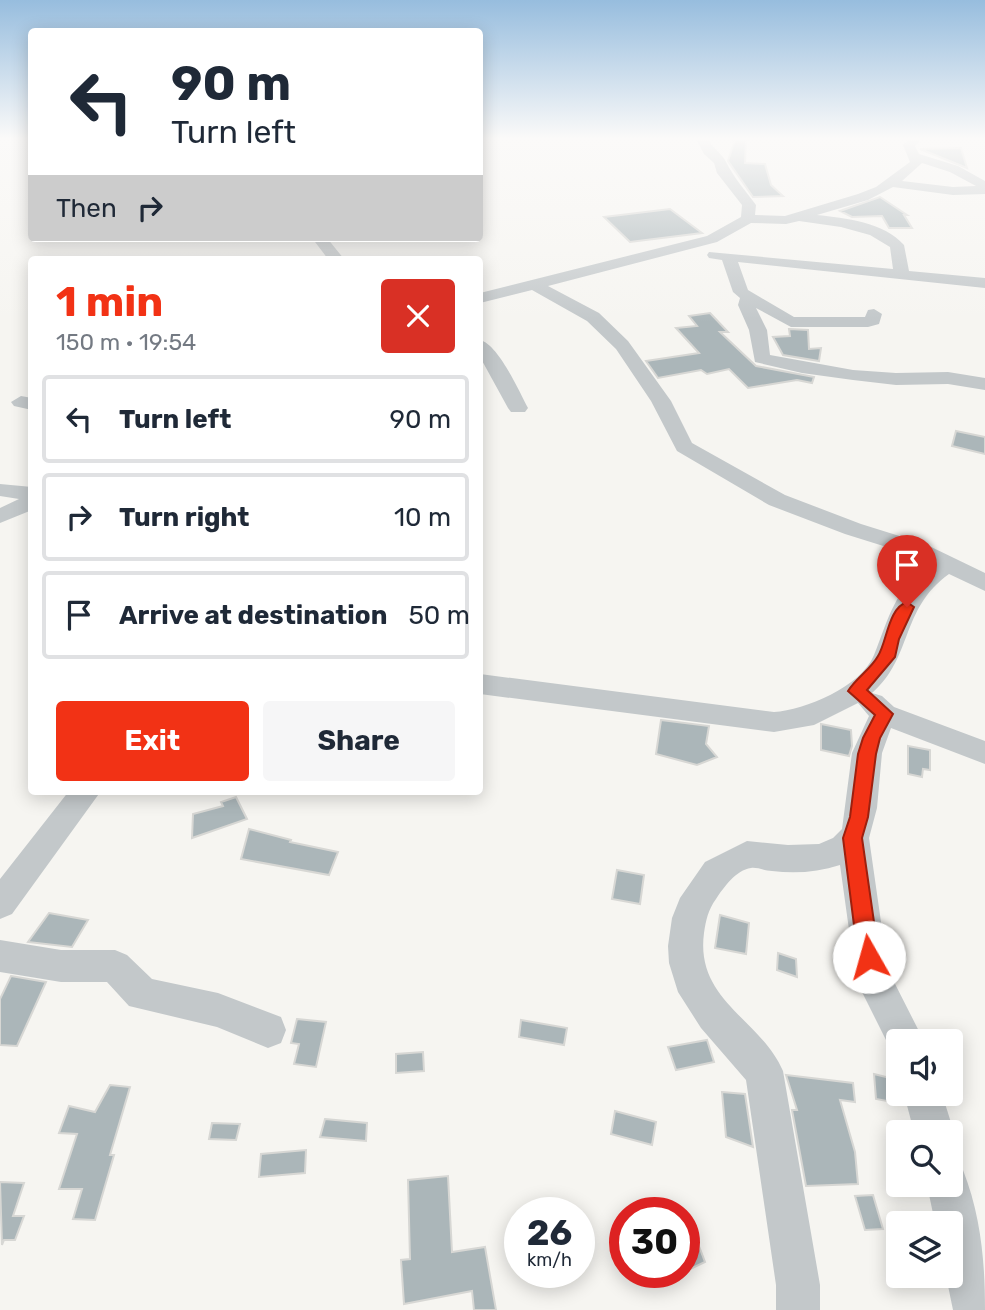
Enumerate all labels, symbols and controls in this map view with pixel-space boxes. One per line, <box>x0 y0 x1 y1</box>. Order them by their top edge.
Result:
text: 90 m <box>171 54 291 112</box>
icon: left <box>56 56 147 147</box>
text: Turn left <box>171 113 296 151</box>
icon: right <box>131 189 169 227</box>
text: Then <box>56 193 117 224</box>
text: 1 min <box>56 277 163 327</box>
button: close <box>381 279 455 353</box>
text: 150 m · 19:54 <box>56 328 196 356</box>
icon: left <box>60 400 98 438</box>
text: Turn left <box>119 404 231 435</box>
text: 90 m <box>390 404 451 435</box>
icon: right <box>60 498 98 536</box>
text: Turn right <box>119 502 249 533</box>
text: 10 m <box>394 502 451 533</box>
pin <box>877 535 937 607</box>
icon: arrive <box>888 546 926 584</box>
icon: arrive <box>60 596 98 634</box>
text: Arrive at destination <box>119 600 387 631</box>
text: 50 m <box>408 600 470 631</box>
button: Exit <box>56 701 249 781</box>
button: Share <box>263 701 455 781</box>
position arrow <box>832 920 906 994</box>
map controls <box>886 1029 963 1288</box>
button: sound <box>886 1029 963 1106</box>
button: search <box>886 1120 963 1197</box>
speed limit sign: 30 <box>609 1197 700 1288</box>
button: layers <box>886 1211 963 1288</box>
text: 26 <box>527 1212 572 1254</box>
text: km/h <box>527 1249 572 1271</box>

